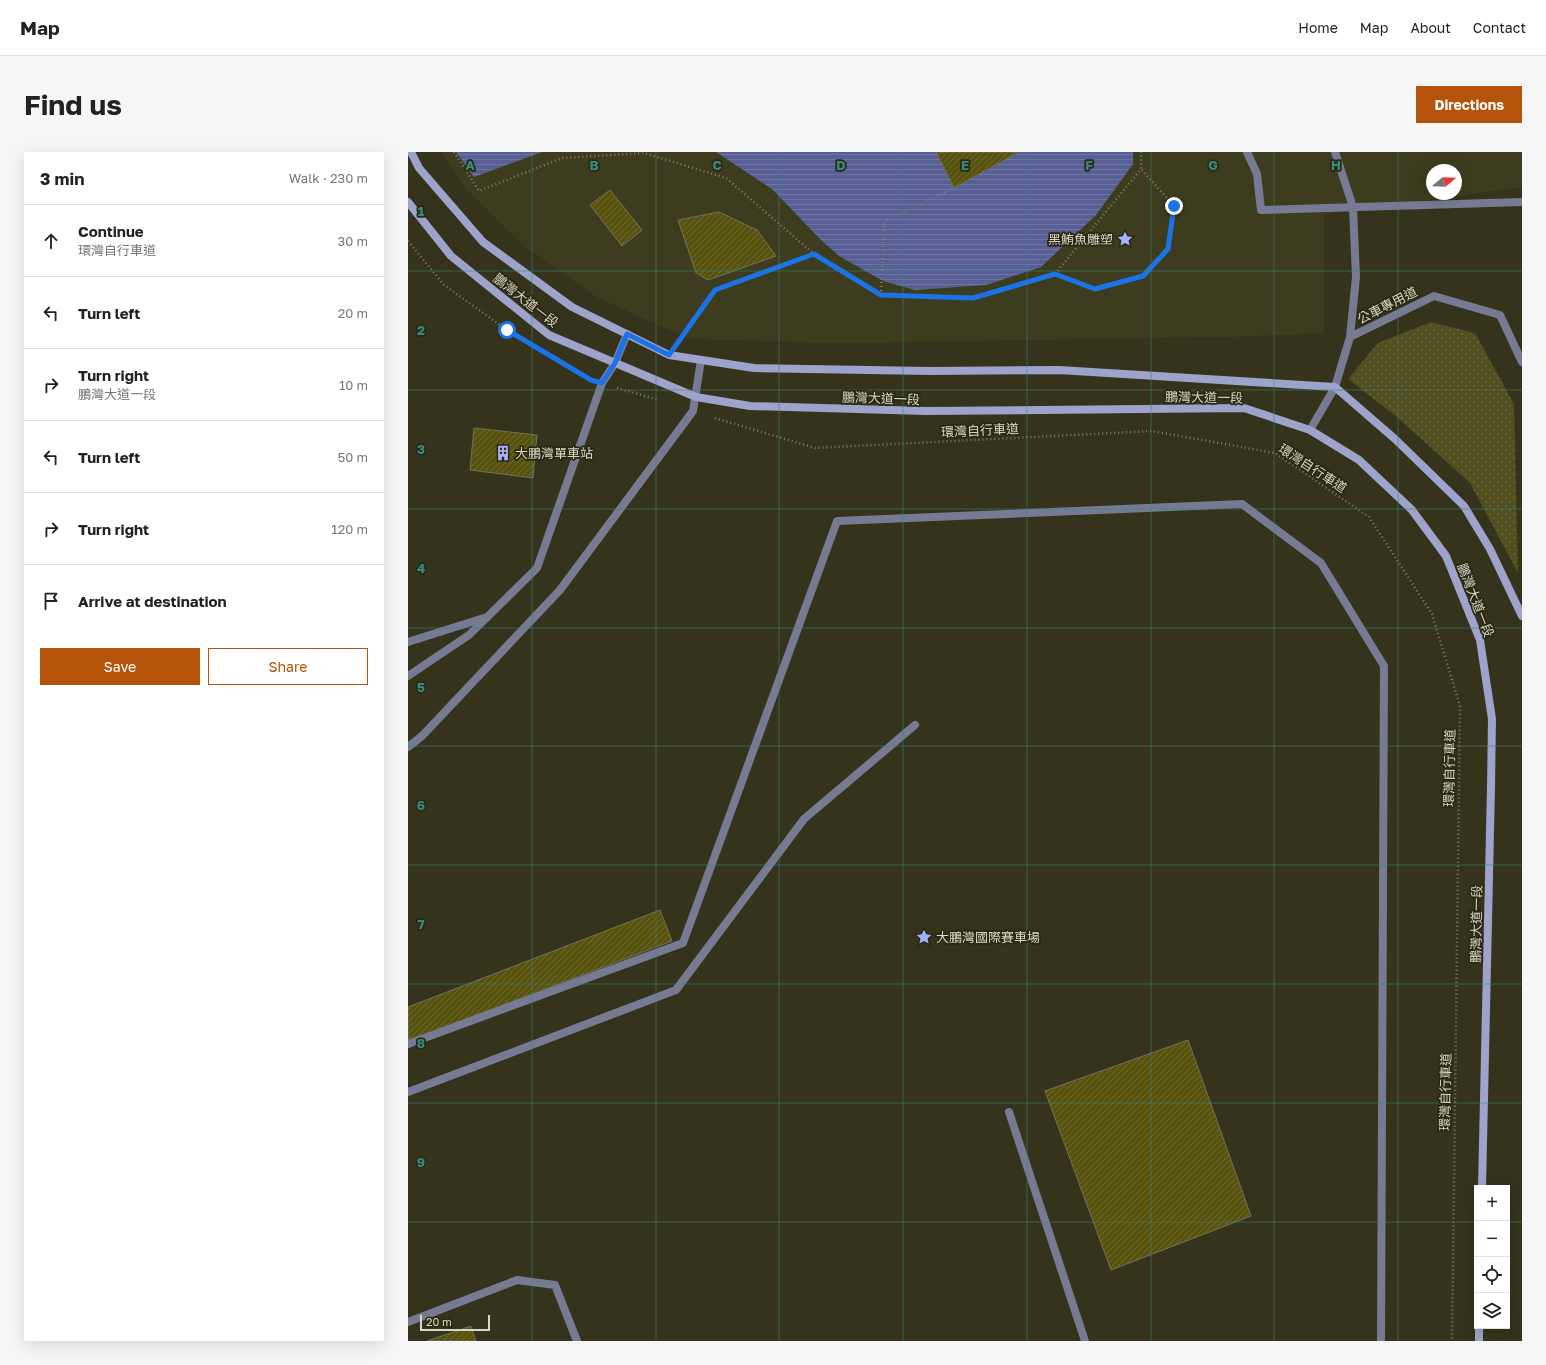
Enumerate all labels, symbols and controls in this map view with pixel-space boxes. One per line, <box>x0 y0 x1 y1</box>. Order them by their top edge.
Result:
text: Map <box>20 16 60 39</box>
text: Home <box>1298 19 1338 36</box>
text: Map <box>1360 19 1388 36</box>
text: About <box>1410 19 1451 36</box>
text: Contact <box>1473 19 1526 36</box>
button: Directions <box>1416 86 1522 123</box>
text: Find us <box>24 88 122 121</box>
text: A <box>465 157 475 173</box>
text: B <box>589 157 599 173</box>
text: C <box>712 157 722 173</box>
text: D <box>836 157 846 173</box>
text: E <box>961 157 969 173</box>
text: F <box>1085 157 1093 173</box>
text: G <box>1208 157 1218 173</box>
text: H <box>1331 157 1341 173</box>
north arrow <box>1426 164 1462 200</box>
text: 3 min <box>40 168 84 189</box>
text: Walk · 230 m <box>289 170 368 186</box>
route end <box>1165 197 1183 215</box>
text: 1 <box>418 203 425 219</box>
text: Continue <box>78 222 144 240</box>
icon: ahead <box>40 230 62 252</box>
place icon: 黑鮪魚雕塑 <box>1116 230 1134 248</box>
place label: 黑鮪魚雕塑 <box>1048 231 1113 247</box>
text: 30 m <box>338 233 368 249</box>
text: 環灣自行車道 <box>78 242 156 258</box>
street label: 鵬灣大道一段 <box>490 270 562 330</box>
street label: 公車專用道 <box>1354 283 1420 327</box>
icon: left <box>40 302 62 324</box>
text: Turn left <box>78 304 140 322</box>
text: 20 m <box>338 305 368 321</box>
route start <box>498 321 516 339</box>
text: 2 <box>417 322 425 338</box>
text: Turn right <box>78 366 149 384</box>
icon: right <box>40 374 62 396</box>
text: 10 m <box>339 377 368 393</box>
text: 鵬灣大道一段 <box>78 386 156 402</box>
street label: 鵬灣大道一段 <box>1165 388 1243 406</box>
street label: 鵬灣大道一段 <box>842 389 920 407</box>
street label: 環灣自行車道 <box>941 420 1019 440</box>
street label: 環灣自行車道 <box>1276 440 1350 496</box>
text: 3 <box>417 441 425 457</box>
building icon: 大鵬灣單車站 <box>494 444 512 462</box>
place label: 大鵬灣單車站 <box>515 445 593 461</box>
icon: left <box>40 446 62 468</box>
text: Turn left <box>78 448 140 466</box>
text: 50 m <box>338 449 368 465</box>
icon: right <box>40 518 62 540</box>
text: Turn right <box>78 520 149 538</box>
text: 120 m <box>331 521 368 537</box>
text: 4 <box>417 560 425 576</box>
street label: 鵬灣大道一段 <box>1455 561 1497 639</box>
icon: arrive <box>40 590 62 612</box>
text: Arrive at destination <box>78 592 227 610</box>
button: Save <box>40 648 200 685</box>
button: Share <box>208 648 368 685</box>
text: 5 <box>417 679 425 695</box>
street label: 環灣自行車道 <box>1440 729 1458 807</box>
text: 6 <box>417 797 425 813</box>
street label: 鵬灣大道一段 <box>1467 885 1485 963</box>
text: 7 <box>417 916 425 932</box>
place icon: 大鵬灣國際賽車場 <box>915 928 933 946</box>
place label: 大鵬灣國際賽車場 <box>936 929 1040 945</box>
text: 8 <box>417 1035 425 1051</box>
street label: 環灣自行車道 <box>1436 1053 1454 1131</box>
text: 9 <box>417 1154 425 1170</box>
map controls <box>1474 1185 1510 1329</box>
button: + <box>1474 1185 1510 1221</box>
button: − <box>1474 1221 1510 1257</box>
button: locate <box>1474 1257 1510 1293</box>
button: layers <box>1474 1293 1510 1329</box>
scale bar <box>420 1313 490 1332</box>
text: 20 m <box>426 1315 452 1328</box>

